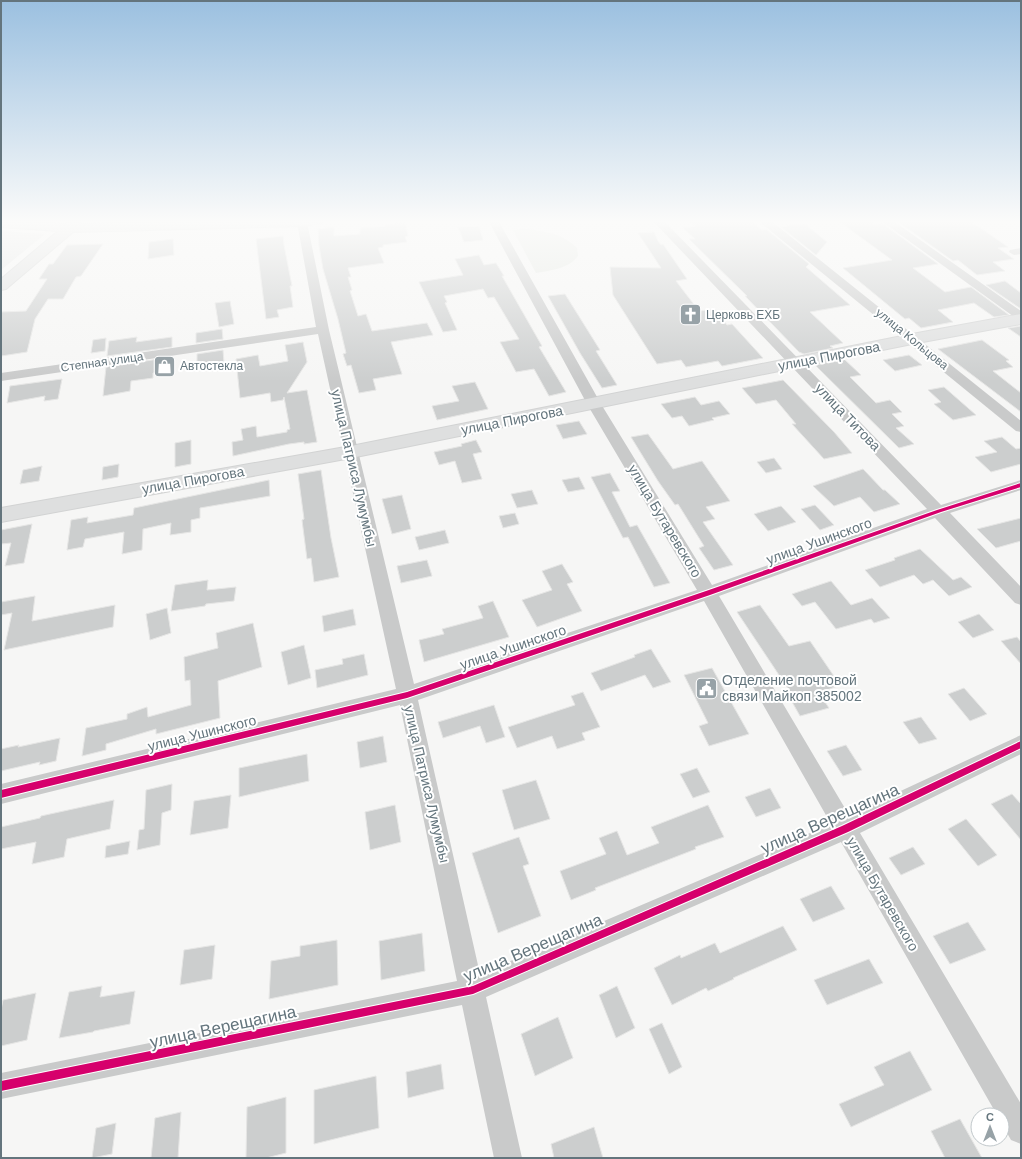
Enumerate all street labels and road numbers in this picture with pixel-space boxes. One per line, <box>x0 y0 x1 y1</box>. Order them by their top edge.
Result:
street label: улица Кольцова <box>873 305 951 373</box>
street label: улица Пирогова <box>777 338 882 374</box>
street label: Степная улица <box>60 349 145 375</box>
street label: улица Титова <box>812 380 884 454</box>
street label: улица Патриса Лумумбы <box>328 388 380 548</box>
street label: улица Пирогова <box>460 402 565 438</box>
street label: улица Бутаревского <box>625 462 705 581</box>
street label: улица Пирогова <box>141 463 246 497</box>
street label: улица Ушинского <box>764 514 874 568</box>
street label: улица Ушинского <box>458 621 568 673</box>
street label: улица Патриса Лумумбы <box>401 704 453 864</box>
street label: улица Ушинского <box>146 712 258 754</box>
street label: улица Верещагина <box>758 780 902 858</box>
street label: улица Бутаревского <box>844 834 922 954</box>
street label: улица Верещагина <box>461 910 606 986</box>
street label: улица Верещагина <box>148 1002 298 1052</box>

